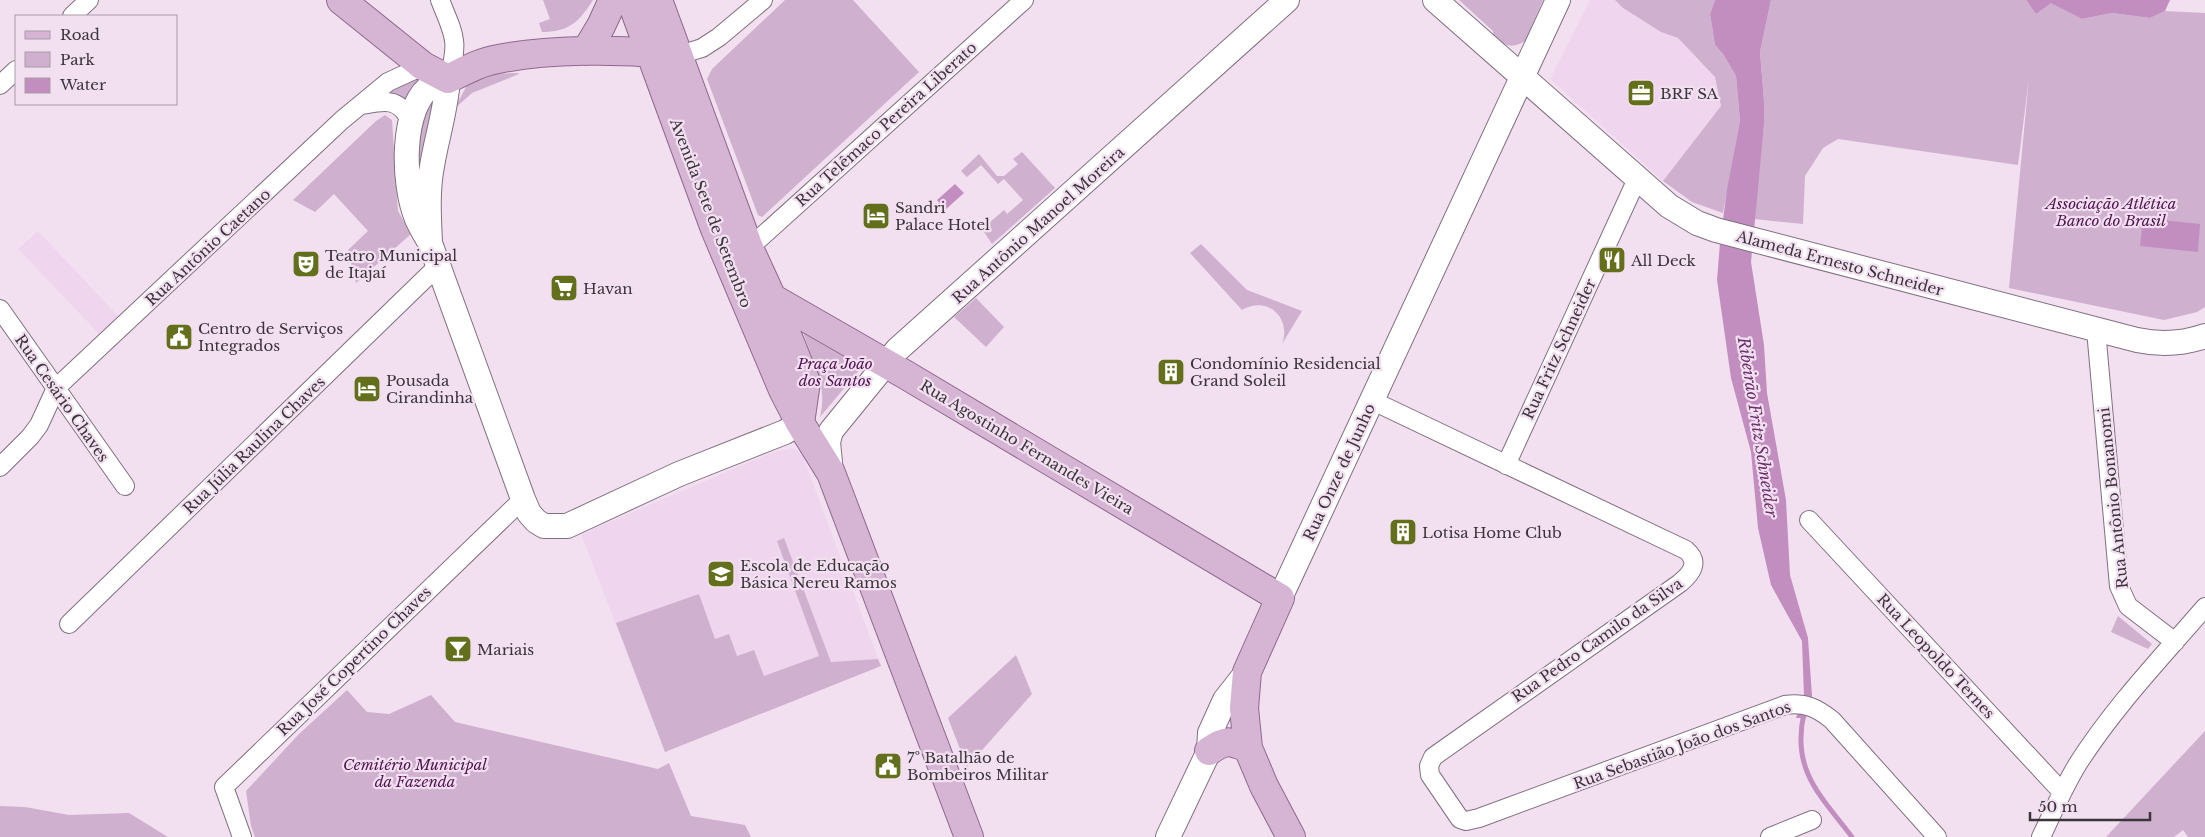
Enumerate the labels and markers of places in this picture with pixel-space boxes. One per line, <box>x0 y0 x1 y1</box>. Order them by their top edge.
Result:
office icon: BRF SA <box>1626 78 1656 108</box>
place label: BRF SA <box>1660 84 1719 103</box>
place label: Sandri Palace Hotel <box>895 198 990 234</box>
hotel icon: Sandri Palace Hotel <box>861 201 891 231</box>
restaurant icon: All Deck <box>1597 245 1627 275</box>
place label: Teatro Municipal de Itajaí <box>325 246 457 282</box>
theatre icon: Teatro Municipal de Itajaí <box>291 249 321 279</box>
place label: All Deck <box>1630 251 1697 270</box>
supermarket icon: Havan <box>549 273 579 303</box>
place label: Havan <box>583 279 633 298</box>
place label: Centro de Serviços Integrados <box>198 319 343 355</box>
public building icon: Centro de Serviços Integrados <box>164 322 194 352</box>
place label: Condomínio Residencial Grand Soleil <box>1190 354 1381 390</box>
building icon: Condomínio Residencial Grand Soleil <box>1156 357 1186 387</box>
place label: Pousada Cirandinha <box>386 371 474 407</box>
hotel icon: Pousada Cirandinha <box>352 374 382 404</box>
building icon: Lotisa Home Club <box>1388 517 1418 547</box>
place label: Lotisa Home Club <box>1422 523 1562 542</box>
place label: Escola de Educação Básica Nereu Ramos <box>740 556 897 592</box>
school or university icon: Escola de Educação Básica Nereu Ramos <box>706 559 736 589</box>
bar icon: Mariais <box>443 634 473 664</box>
place label: Mariais <box>477 640 534 659</box>
place label: 7º Batalhão de Bombeiros Militar <box>907 748 1049 784</box>
public building icon: 7º Batalhão de Bombeiros Militar <box>873 751 903 781</box>

